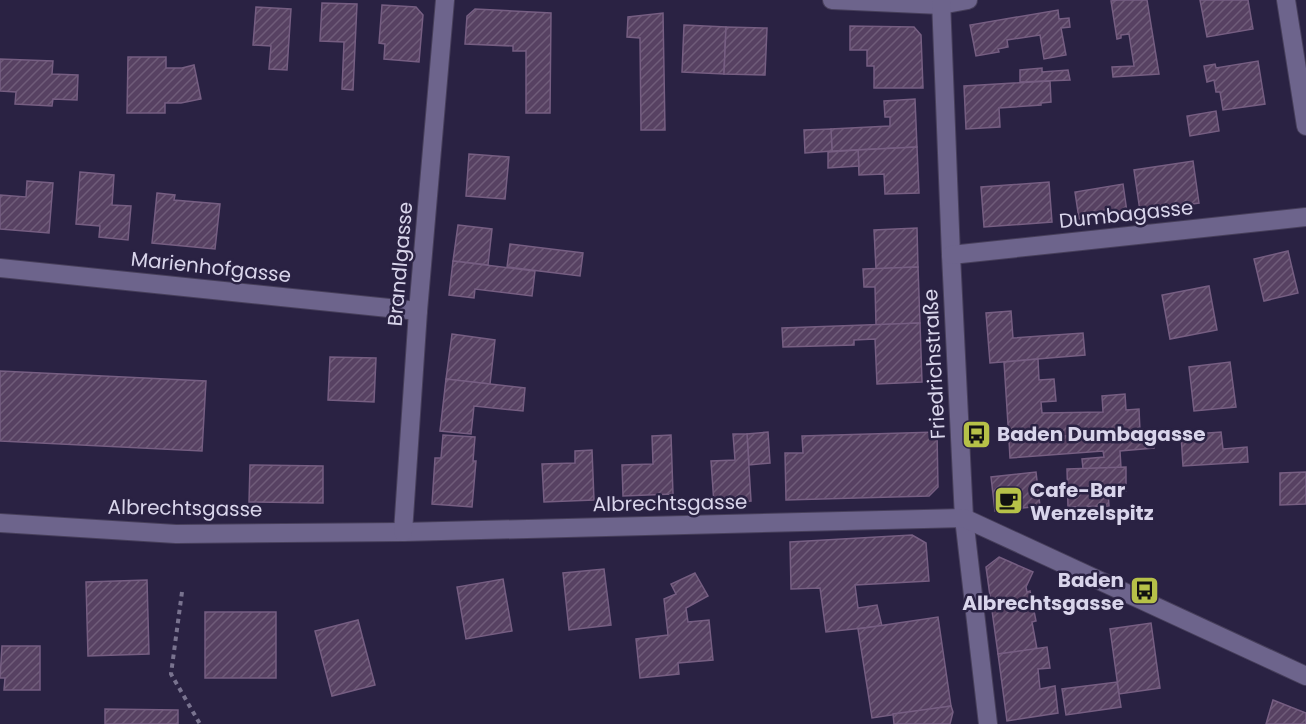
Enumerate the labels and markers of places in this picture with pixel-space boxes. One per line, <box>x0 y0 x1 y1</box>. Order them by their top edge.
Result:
bus stop icon: Baden Dumbagasse <box>960 418 992 450</box>
place label: Baden Dumbagasse <box>997 420 1206 448</box>
place label: Cafe-Bar Wenzelspitz <box>1030 476 1154 527</box>
cafe icon: Cafe-Bar Wenzelspitz <box>993 485 1025 517</box>
place label: Baden Albrechtsgasse <box>962 566 1124 617</box>
bus stop icon: Baden Albrechtsgasse <box>1129 575 1161 607</box>

